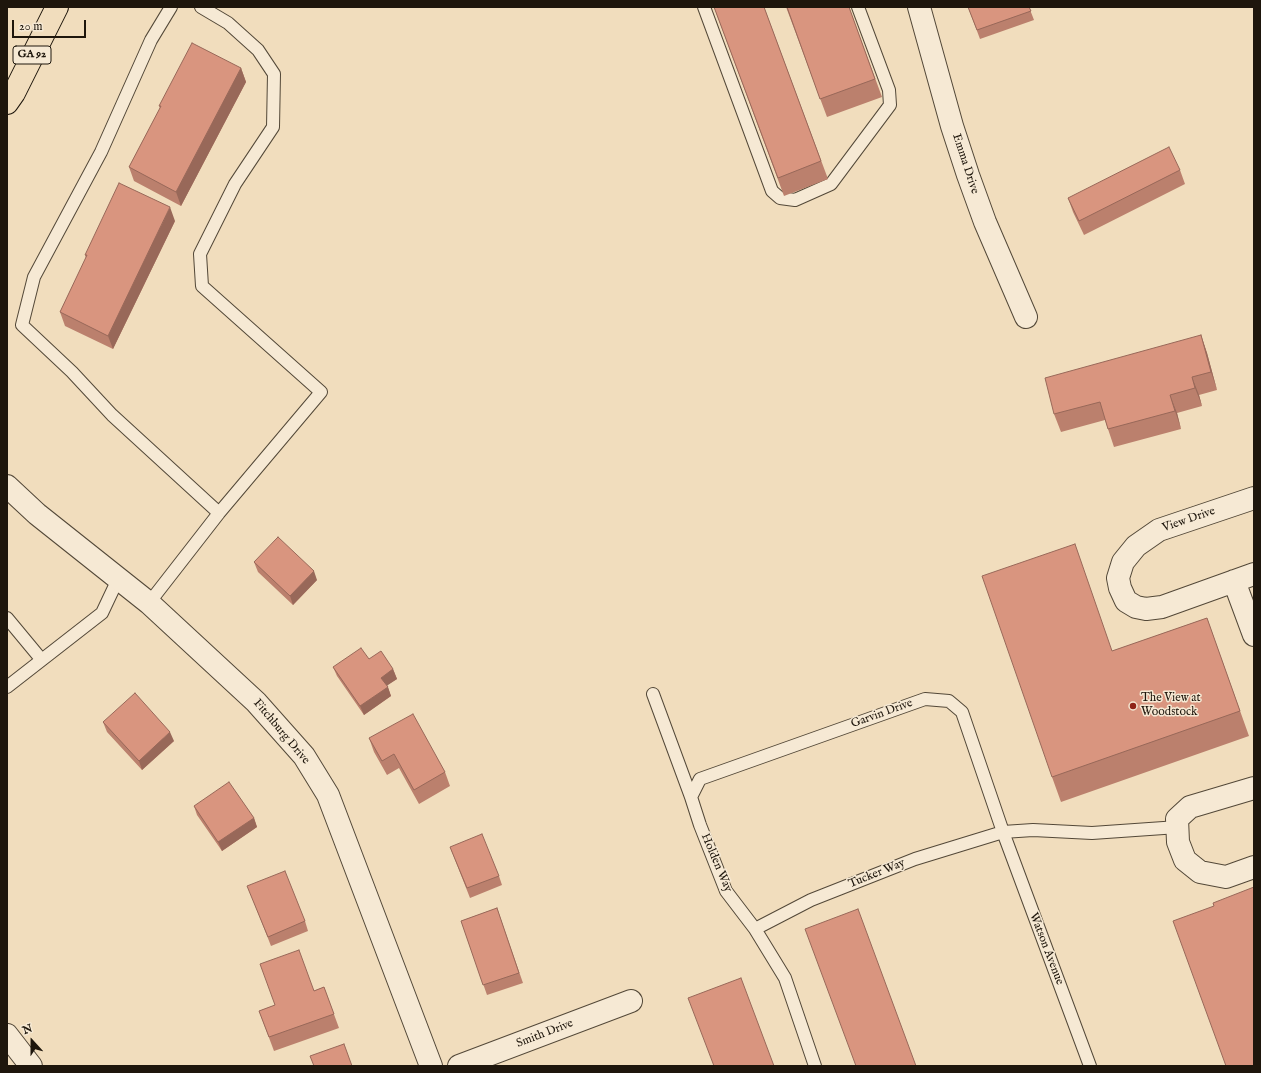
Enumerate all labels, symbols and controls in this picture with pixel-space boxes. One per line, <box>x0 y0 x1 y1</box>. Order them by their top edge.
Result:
scale bar <box>14 12 88 38</box>
text: 20 m <box>19 19 42 34</box>
road number: GA 92 <box>13 46 51 64</box>
street label: Emma Drive <box>948 132 982 196</box>
street label: View Drive <box>1161 504 1217 536</box>
place label: The View at Woodstock <box>1141 692 1201 720</box>
street label: Garvin Drive <box>849 696 915 732</box>
street label: Fitchburg Drive <box>250 697 312 767</box>
marker: The View at Woodstock <box>1128 701 1138 711</box>
street label: Holden Way <box>697 831 735 895</box>
street label: Tucker Way <box>847 856 907 892</box>
street label: Watson Avenue <box>1026 911 1066 987</box>
street label: Smith Drive <box>515 1017 575 1051</box>
north arrow <box>12 1021 52 1061</box>
text: N <box>21 1022 35 1038</box>

